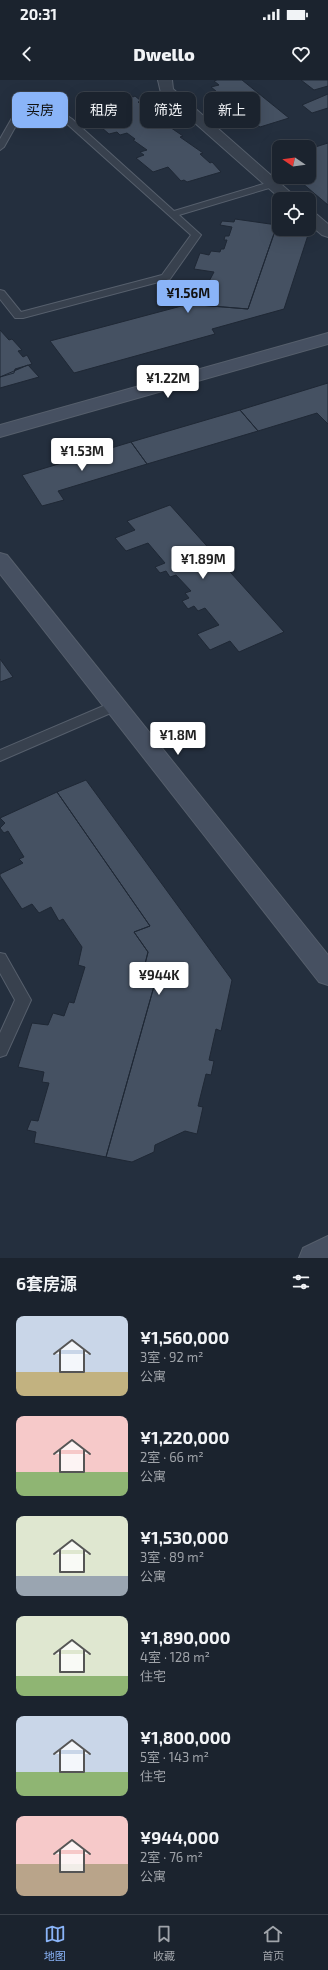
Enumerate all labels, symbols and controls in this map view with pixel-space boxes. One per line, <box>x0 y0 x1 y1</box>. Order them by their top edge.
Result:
text: 20:31 <box>20 5 57 23</box>
icon: back <box>16 43 38 65</box>
text: Dwello <box>133 43 195 65</box>
icon: heart <box>290 43 312 65</box>
chip: 买房 <box>12 92 68 128</box>
chip: 租房 <box>76 92 132 128</box>
chip: 筛选 <box>140 92 196 128</box>
chip: 新上 <box>204 92 260 128</box>
north arrow <box>272 140 316 184</box>
map controls <box>272 140 316 236</box>
button: locate <box>272 192 316 236</box>
pin: ¥1.56M <box>155 280 221 314</box>
text: ¥1.56M <box>166 285 210 301</box>
pin: ¥1.22M <box>135 365 201 399</box>
text: ¥1.22M <box>146 370 190 386</box>
pin: ¥1.53M <box>49 438 115 472</box>
text: ¥1.53M <box>60 443 104 459</box>
pin: ¥1.89M <box>170 546 236 580</box>
text: ¥1.89M <box>180 551 226 567</box>
pin: ¥1.8M <box>150 722 206 756</box>
text: ¥1.8M <box>159 727 197 743</box>
pin: ¥944K <box>131 962 187 996</box>
text: ¥944K <box>138 967 180 983</box>
icon: filters <box>290 1271 312 1293</box>
text: 6套房源 <box>16 1273 77 1293</box>
text: ¥1,560,000 <box>140 1327 229 1347</box>
icon: home <box>48 1332 96 1380</box>
text: 3室 · 92 m² <box>140 1349 204 1365</box>
text: 公寓 <box>140 1368 166 1384</box>
text: ¥1,220,000 <box>140 1427 230 1447</box>
icon: home <box>48 1432 96 1480</box>
text: 2室 · 66 m² <box>140 1449 204 1465</box>
text: 公寓 <box>140 1468 166 1484</box>
text: ¥1,530,000 <box>140 1527 229 1547</box>
icon: home <box>48 1532 96 1580</box>
text: 3室 · 89 m² <box>140 1549 204 1565</box>
text: 公寓 <box>140 1568 166 1584</box>
text: ¥1,890,000 <box>140 1627 230 1647</box>
icon: home <box>48 1632 96 1680</box>
text: 4室 · 128 m² <box>140 1649 210 1665</box>
text: 住宅 <box>140 1668 166 1684</box>
text: ¥1,800,000 <box>140 1727 231 1747</box>
icon: home <box>48 1732 96 1780</box>
text: 5室 · 143 m² <box>140 1749 209 1765</box>
text: 住宅 <box>140 1768 166 1784</box>
text: ¥944,000 <box>140 1827 219 1847</box>
icon: home <box>48 1832 96 1880</box>
text: 2室 · 76 m² <box>140 1849 203 1865</box>
text: 公寓 <box>140 1868 166 1884</box>
tab: 地图 <box>44 1923 66 1963</box>
tab: 收藏 <box>153 1923 175 1963</box>
tab: 首页 <box>262 1923 284 1963</box>

